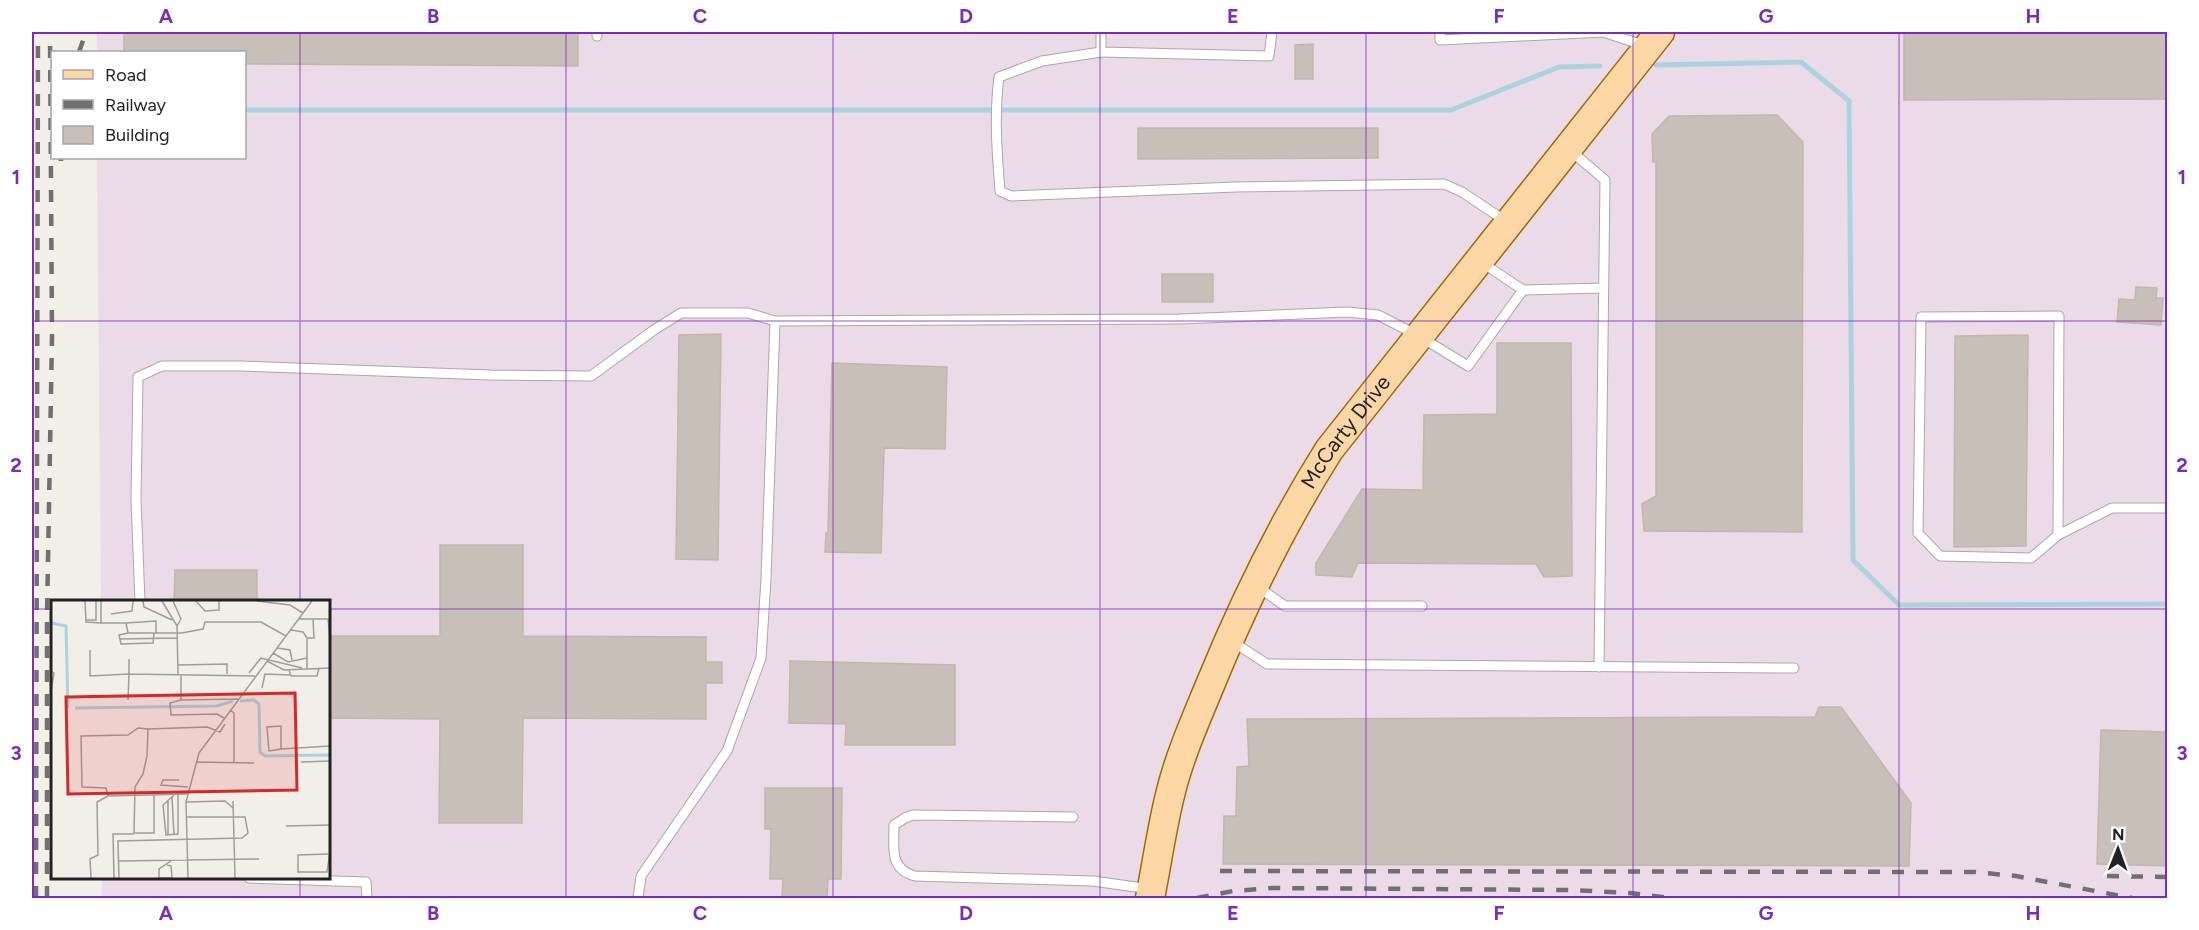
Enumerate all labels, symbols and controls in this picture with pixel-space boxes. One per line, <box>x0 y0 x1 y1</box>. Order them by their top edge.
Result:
text: A <box>159 4 174 28</box>
text: B <box>427 4 439 28</box>
text: C <box>693 4 707 28</box>
text: D <box>959 4 973 28</box>
text: E <box>1227 4 1239 28</box>
text: F <box>1493 4 1505 28</box>
text: G <box>1759 4 1774 28</box>
text: H <box>2026 4 2041 28</box>
legend <box>51 51 246 159</box>
text: Road <box>105 64 146 86</box>
text: Railway <box>105 94 167 116</box>
text: Building <box>105 124 170 146</box>
text: 1 <box>12 165 20 189</box>
text: 1 <box>2178 165 2186 189</box>
street label: McCarty Drive <box>1295 370 1395 493</box>
text: 2 <box>10 453 22 477</box>
text: 2 <box>2176 453 2188 477</box>
inset map <box>51 600 330 879</box>
text: 3 <box>10 741 22 765</box>
text: 3 <box>2176 741 2188 765</box>
north arrow <box>2088 819 2148 879</box>
text: N <box>2112 825 2125 844</box>
text: A <box>159 901 174 925</box>
text: B <box>427 901 439 925</box>
text: C <box>693 901 707 925</box>
text: D <box>959 901 973 925</box>
text: E <box>1227 901 1239 925</box>
text: F <box>1493 901 1505 925</box>
text: G <box>1759 901 1774 925</box>
text: H <box>2026 901 2041 925</box>

